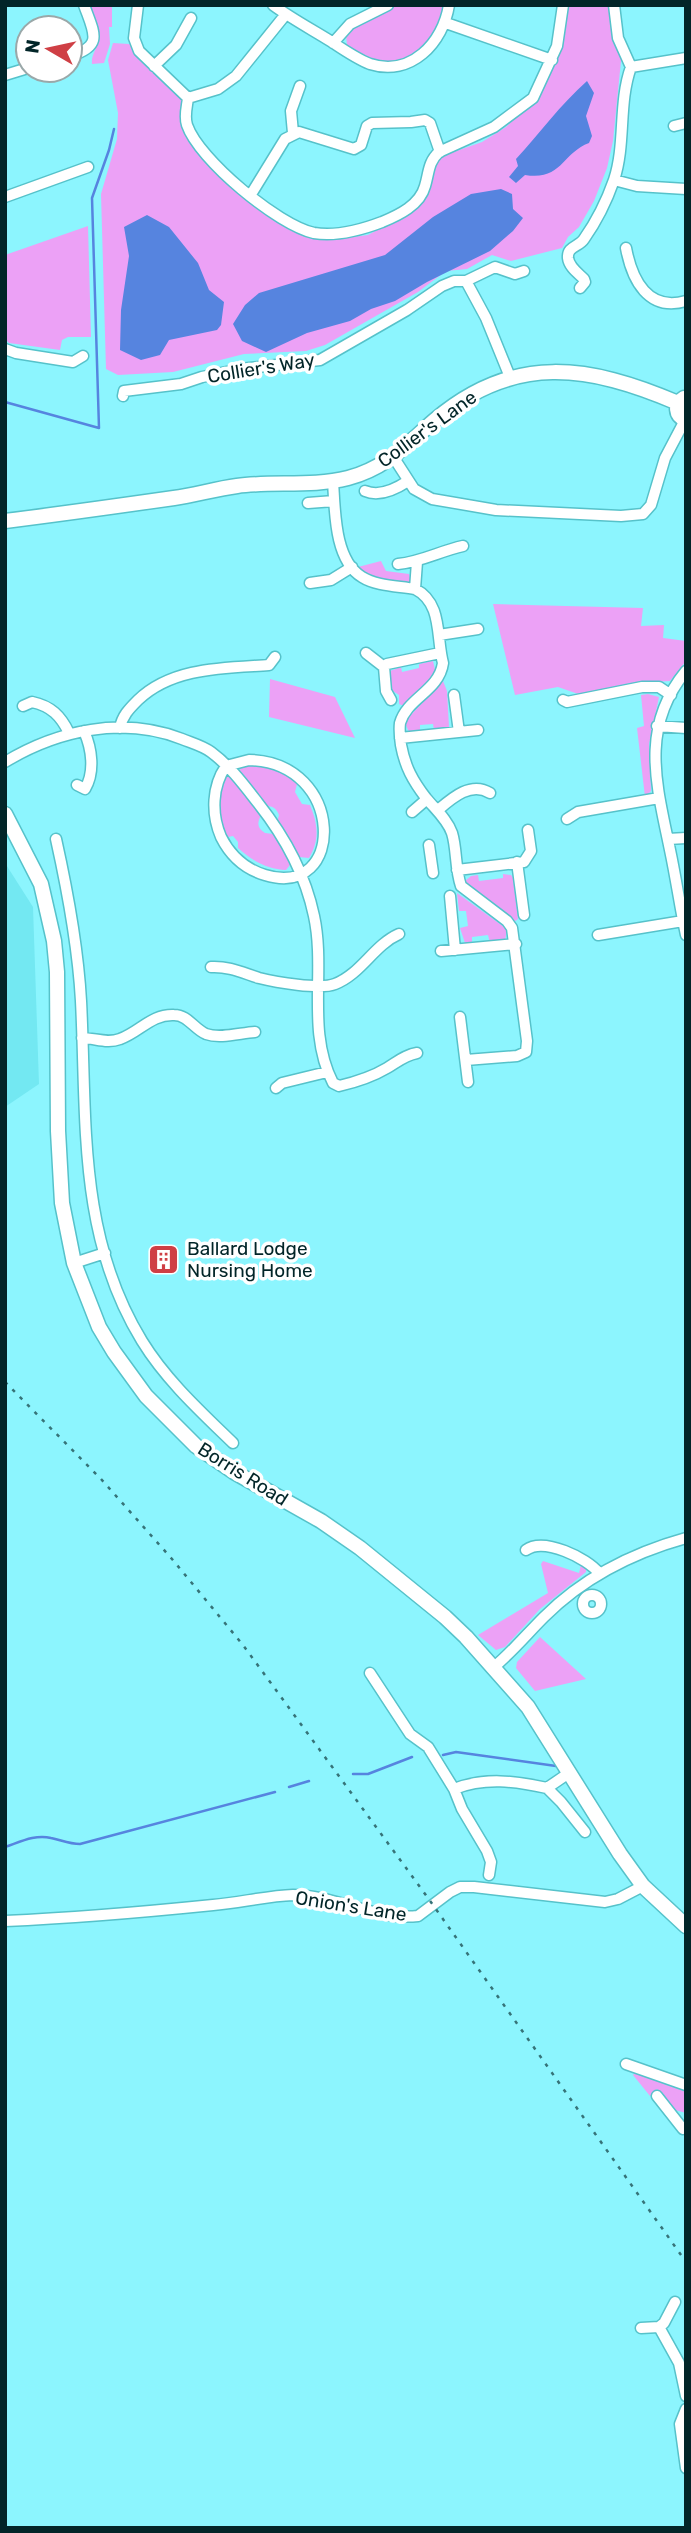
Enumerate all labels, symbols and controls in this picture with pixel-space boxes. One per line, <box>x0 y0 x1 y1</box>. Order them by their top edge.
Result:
north arrow <box>14 14 84 84</box>
text: N <box>20 38 45 55</box>
street label: Collier's Way <box>206 348 316 388</box>
street label: Collier's Lane <box>373 385 481 473</box>
place label: Ballard Lodge Nursing Home <box>187 1237 313 1282</box>
building icon: Ballard Lodge Nursing Home <box>147 1242 181 1276</box>
street label: Borris Road <box>194 1437 292 1511</box>
street label: Onion's Lane <box>294 1886 408 1926</box>

